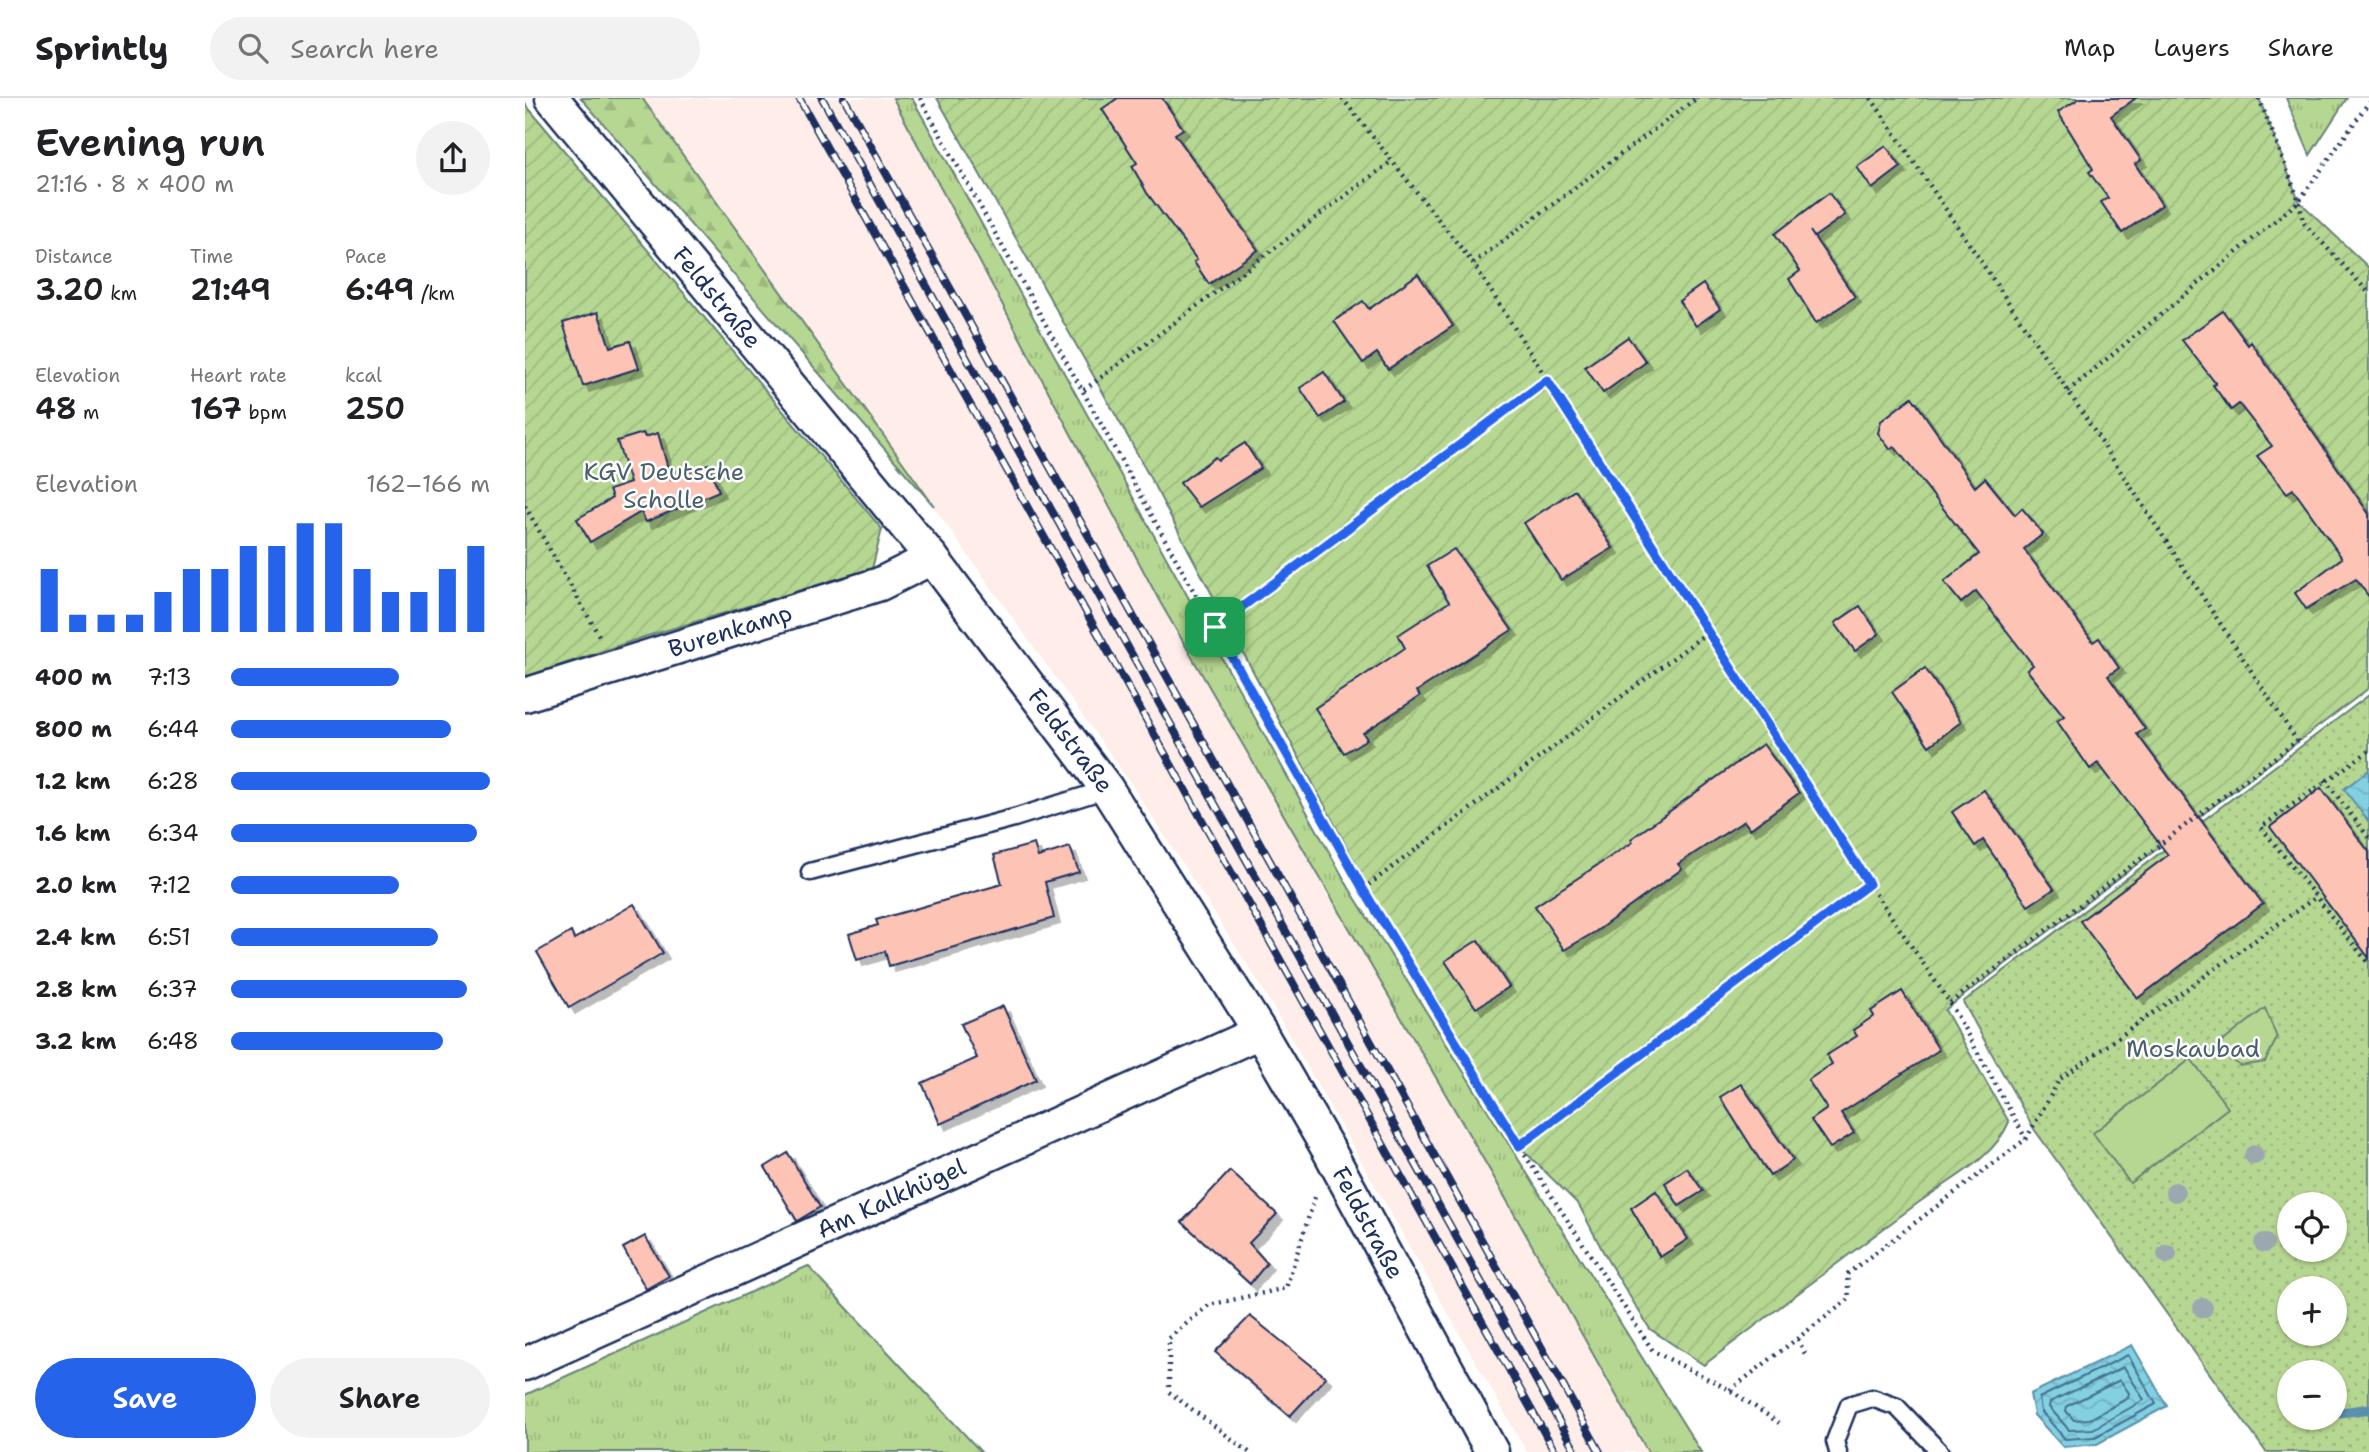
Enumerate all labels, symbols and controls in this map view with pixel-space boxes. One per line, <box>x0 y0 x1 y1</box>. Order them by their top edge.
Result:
search box <box>210 17 700 80</box>
text: Sprintly <box>35 26 168 71</box>
icon: search <box>234 29 272 67</box>
text: Search here <box>290 31 439 66</box>
text: Map <box>2064 32 2115 64</box>
text: Layers <box>2153 32 2230 64</box>
text: Share <box>2268 32 2334 64</box>
text: Evening run <box>35 117 265 168</box>
button: share <box>416 121 490 195</box>
text: 21:16 · 8 × 400 m <box>35 169 234 199</box>
street label: Feldstraße <box>665 240 769 355</box>
text: Distance <box>35 244 113 269</box>
text: Time <box>190 244 234 269</box>
text: Pace <box>345 244 387 269</box>
text: 3.20 <box>35 269 104 310</box>
text: 21:49 <box>190 269 271 310</box>
text: 6:49 <box>345 269 415 310</box>
text: km <box>104 281 137 306</box>
text: /km <box>415 281 455 306</box>
text: Elevation <box>35 363 120 388</box>
text: Heart rate <box>190 363 287 388</box>
text: kcal <box>345 363 382 388</box>
text: 48 <box>35 388 77 429</box>
text: 167 <box>190 388 242 429</box>
text: 250 <box>345 388 405 429</box>
text: m <box>77 400 100 425</box>
text: bpm <box>242 400 287 425</box>
park label: KGV Deutsche Scholle <box>584 456 744 516</box>
text: Elevation <box>35 469 138 499</box>
text: 162–166 m <box>366 469 490 499</box>
street label: Burenkamp <box>664 596 796 665</box>
pin <box>1185 597 1245 657</box>
icon: arrive <box>1196 608 1234 646</box>
text: 400 m <box>35 662 112 692</box>
text: 7:13 <box>147 662 192 692</box>
street label: Feldstraße <box>1020 682 1120 800</box>
text: 800 m <box>35 714 112 744</box>
text: 6:44 <box>147 714 199 744</box>
text: 1.2 km <box>35 766 111 796</box>
text: 6:28 <box>147 766 199 796</box>
text: 1.6 km <box>35 818 110 848</box>
text: 6:34 <box>147 818 199 848</box>
text: 2.0 km <box>35 870 117 900</box>
text: 7:12 <box>147 870 191 900</box>
text: 2.4 km <box>35 922 116 952</box>
text: 6:51 <box>147 922 191 952</box>
text: 2.8 km <box>35 974 117 1004</box>
text: 6:37 <box>147 974 198 1004</box>
text: 3.2 km <box>35 1026 117 1056</box>
text: 6:48 <box>147 1026 199 1056</box>
park label: Moskaubad <box>2126 1033 2260 1065</box>
street label: Am Kalkhügel <box>812 1151 972 1246</box>
street label: Feldstraße <box>1325 1161 1411 1285</box>
map controls <box>2277 1192 2347 1430</box>
button: locate <box>2277 1192 2347 1262</box>
button: + <box>2277 1276 2347 1346</box>
button: Save <box>35 1358 256 1438</box>
button: Share <box>270 1358 490 1438</box>
button: − <box>2277 1360 2347 1430</box>

